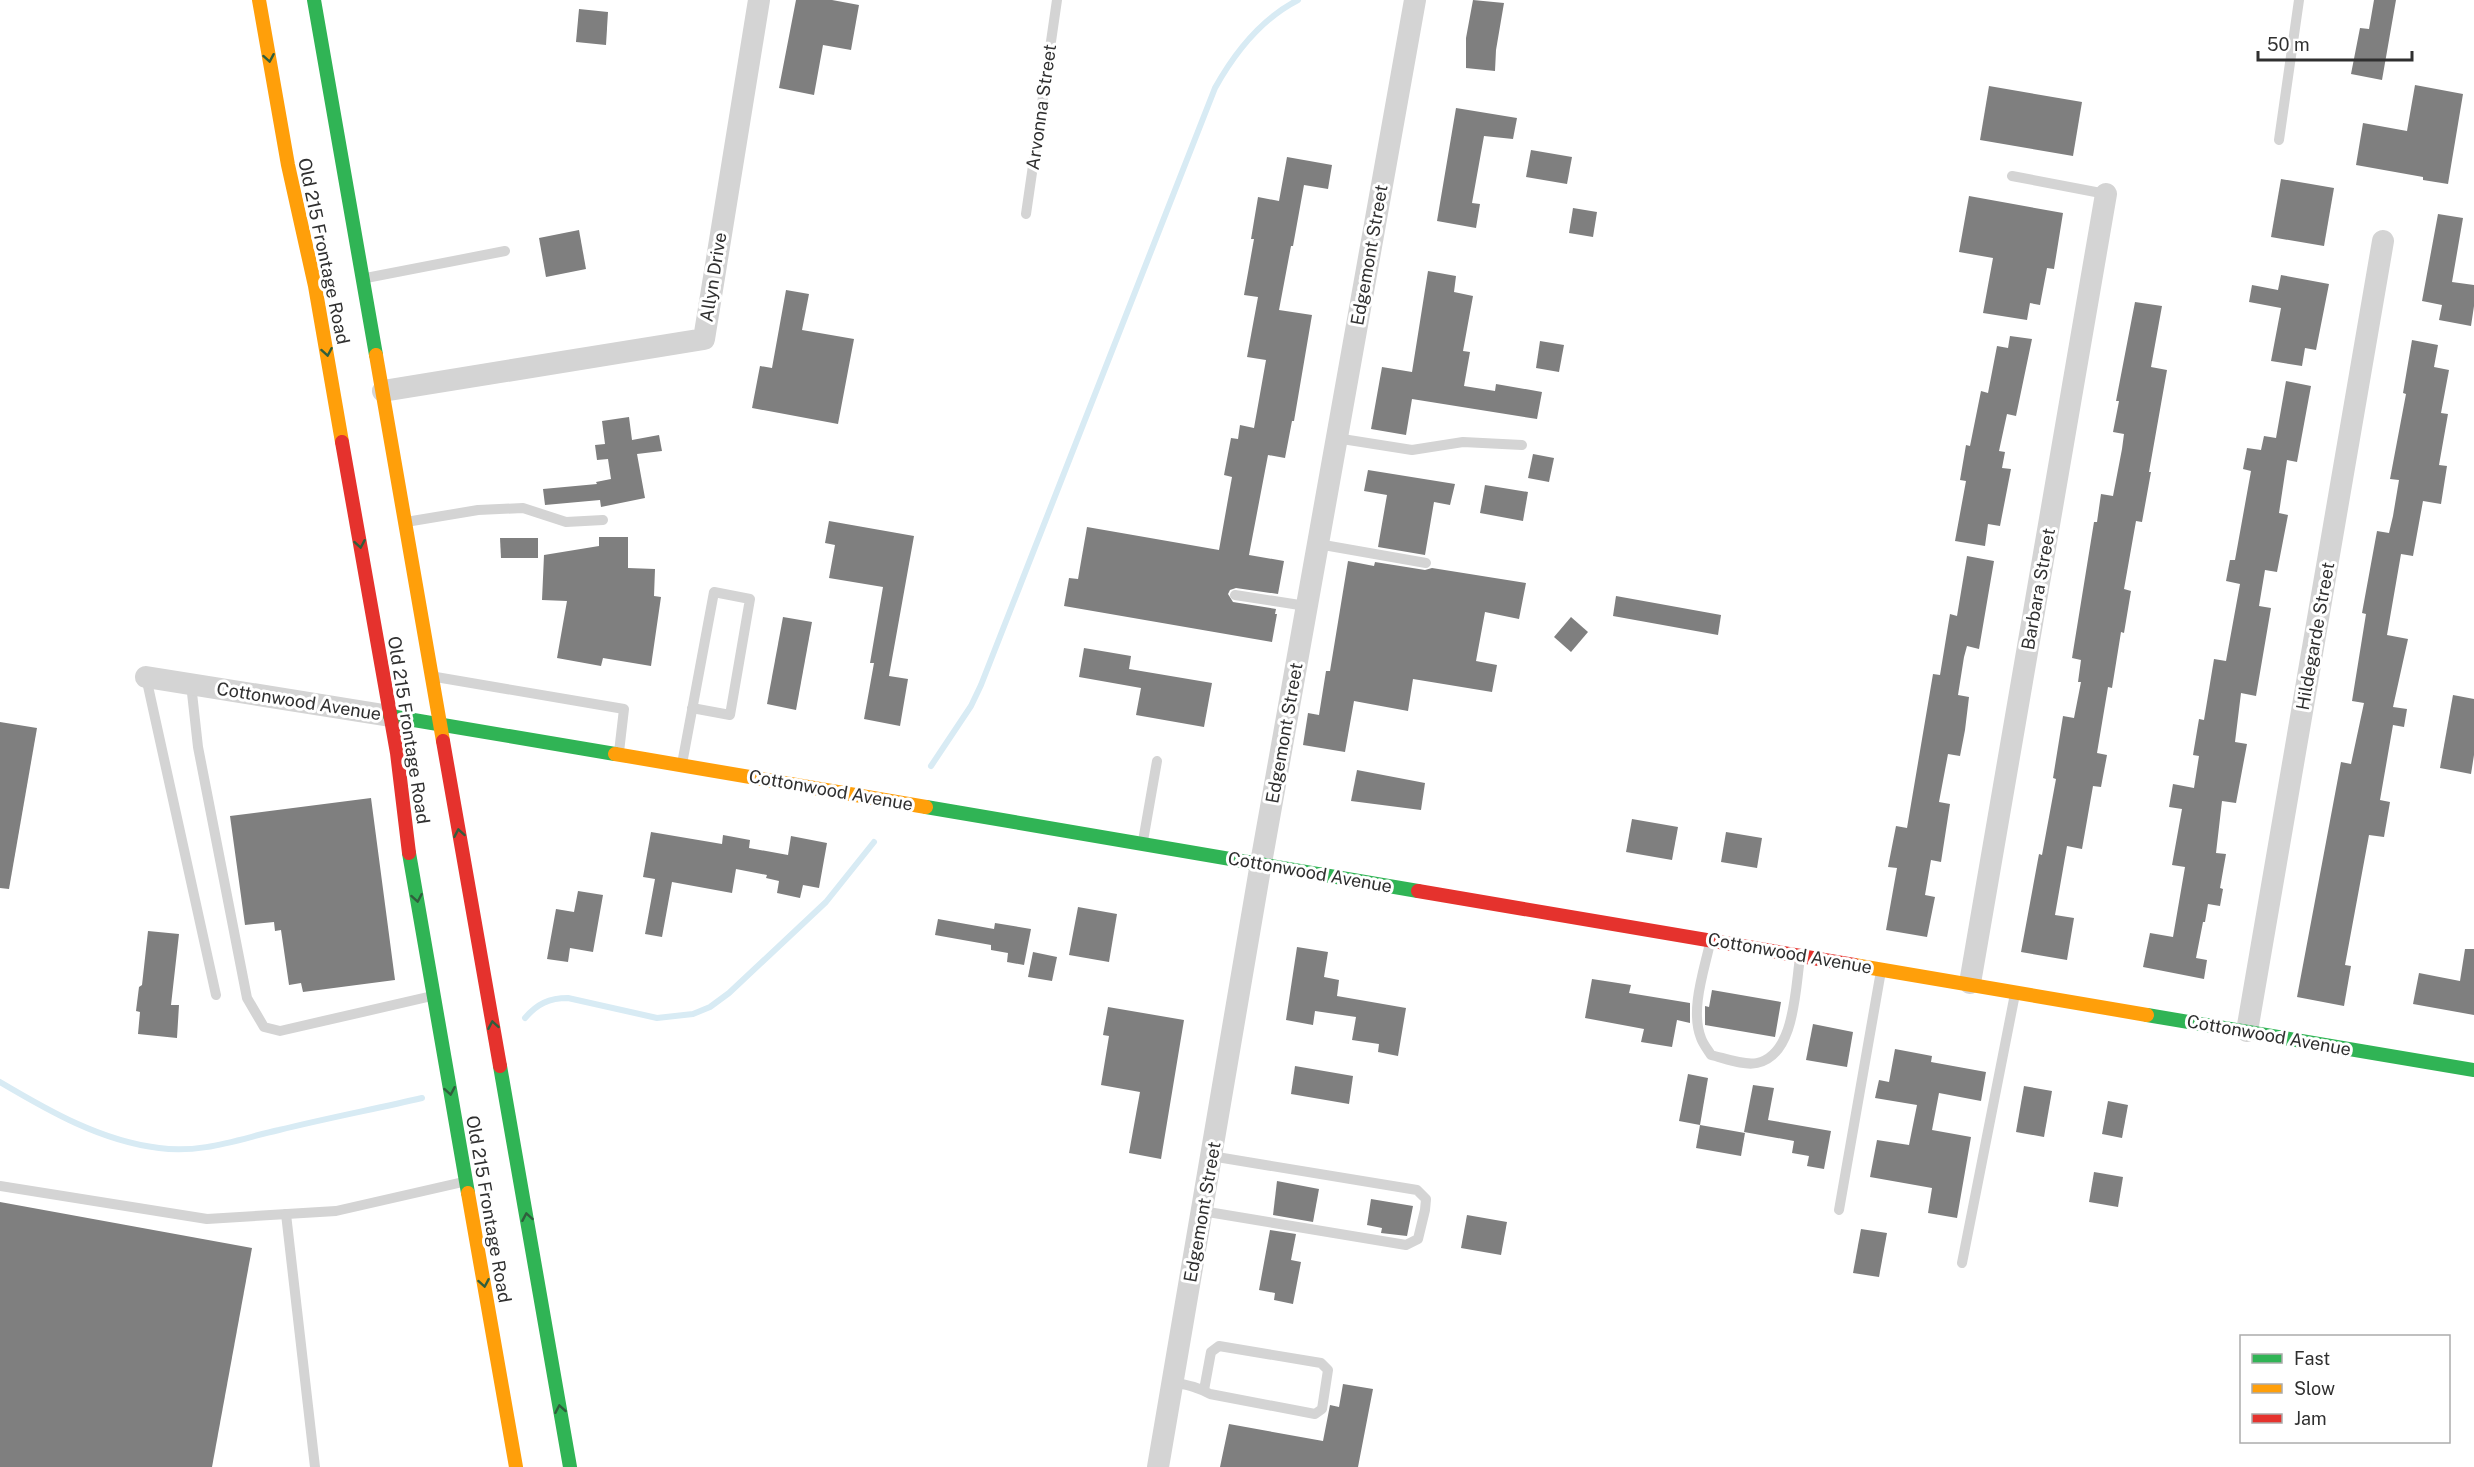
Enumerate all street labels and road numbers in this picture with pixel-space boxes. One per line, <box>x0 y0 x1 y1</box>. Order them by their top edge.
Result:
street label: Arvonna Street <box>1022 43 1060 171</box>
street label: Old 215 Frontage Road <box>294 156 354 346</box>
street label: Edgemont Street <box>1346 183 1392 327</box>
street label: Allyn Drive <box>696 231 730 323</box>
street label: Barbara Street <box>2017 526 2059 652</box>
street label: Hildegarde Street <box>2292 560 2338 712</box>
street label: Old 215 Frontage Road <box>384 635 434 825</box>
street label: Edgemont Street <box>1261 661 1307 805</box>
street label: Cottonwood Avenue <box>215 678 383 724</box>
street label: Cottonwood Avenue <box>747 765 915 815</box>
street label: Cottonwood Avenue <box>1226 847 1394 897</box>
street label: Cottonwood Avenue <box>1706 928 1874 978</box>
street label: Cottonwood Avenue <box>2185 1010 2353 1060</box>
street label: Old 215 Frontage Road <box>462 1114 516 1304</box>
street label: Edgemont Street <box>1179 1140 1225 1284</box>

